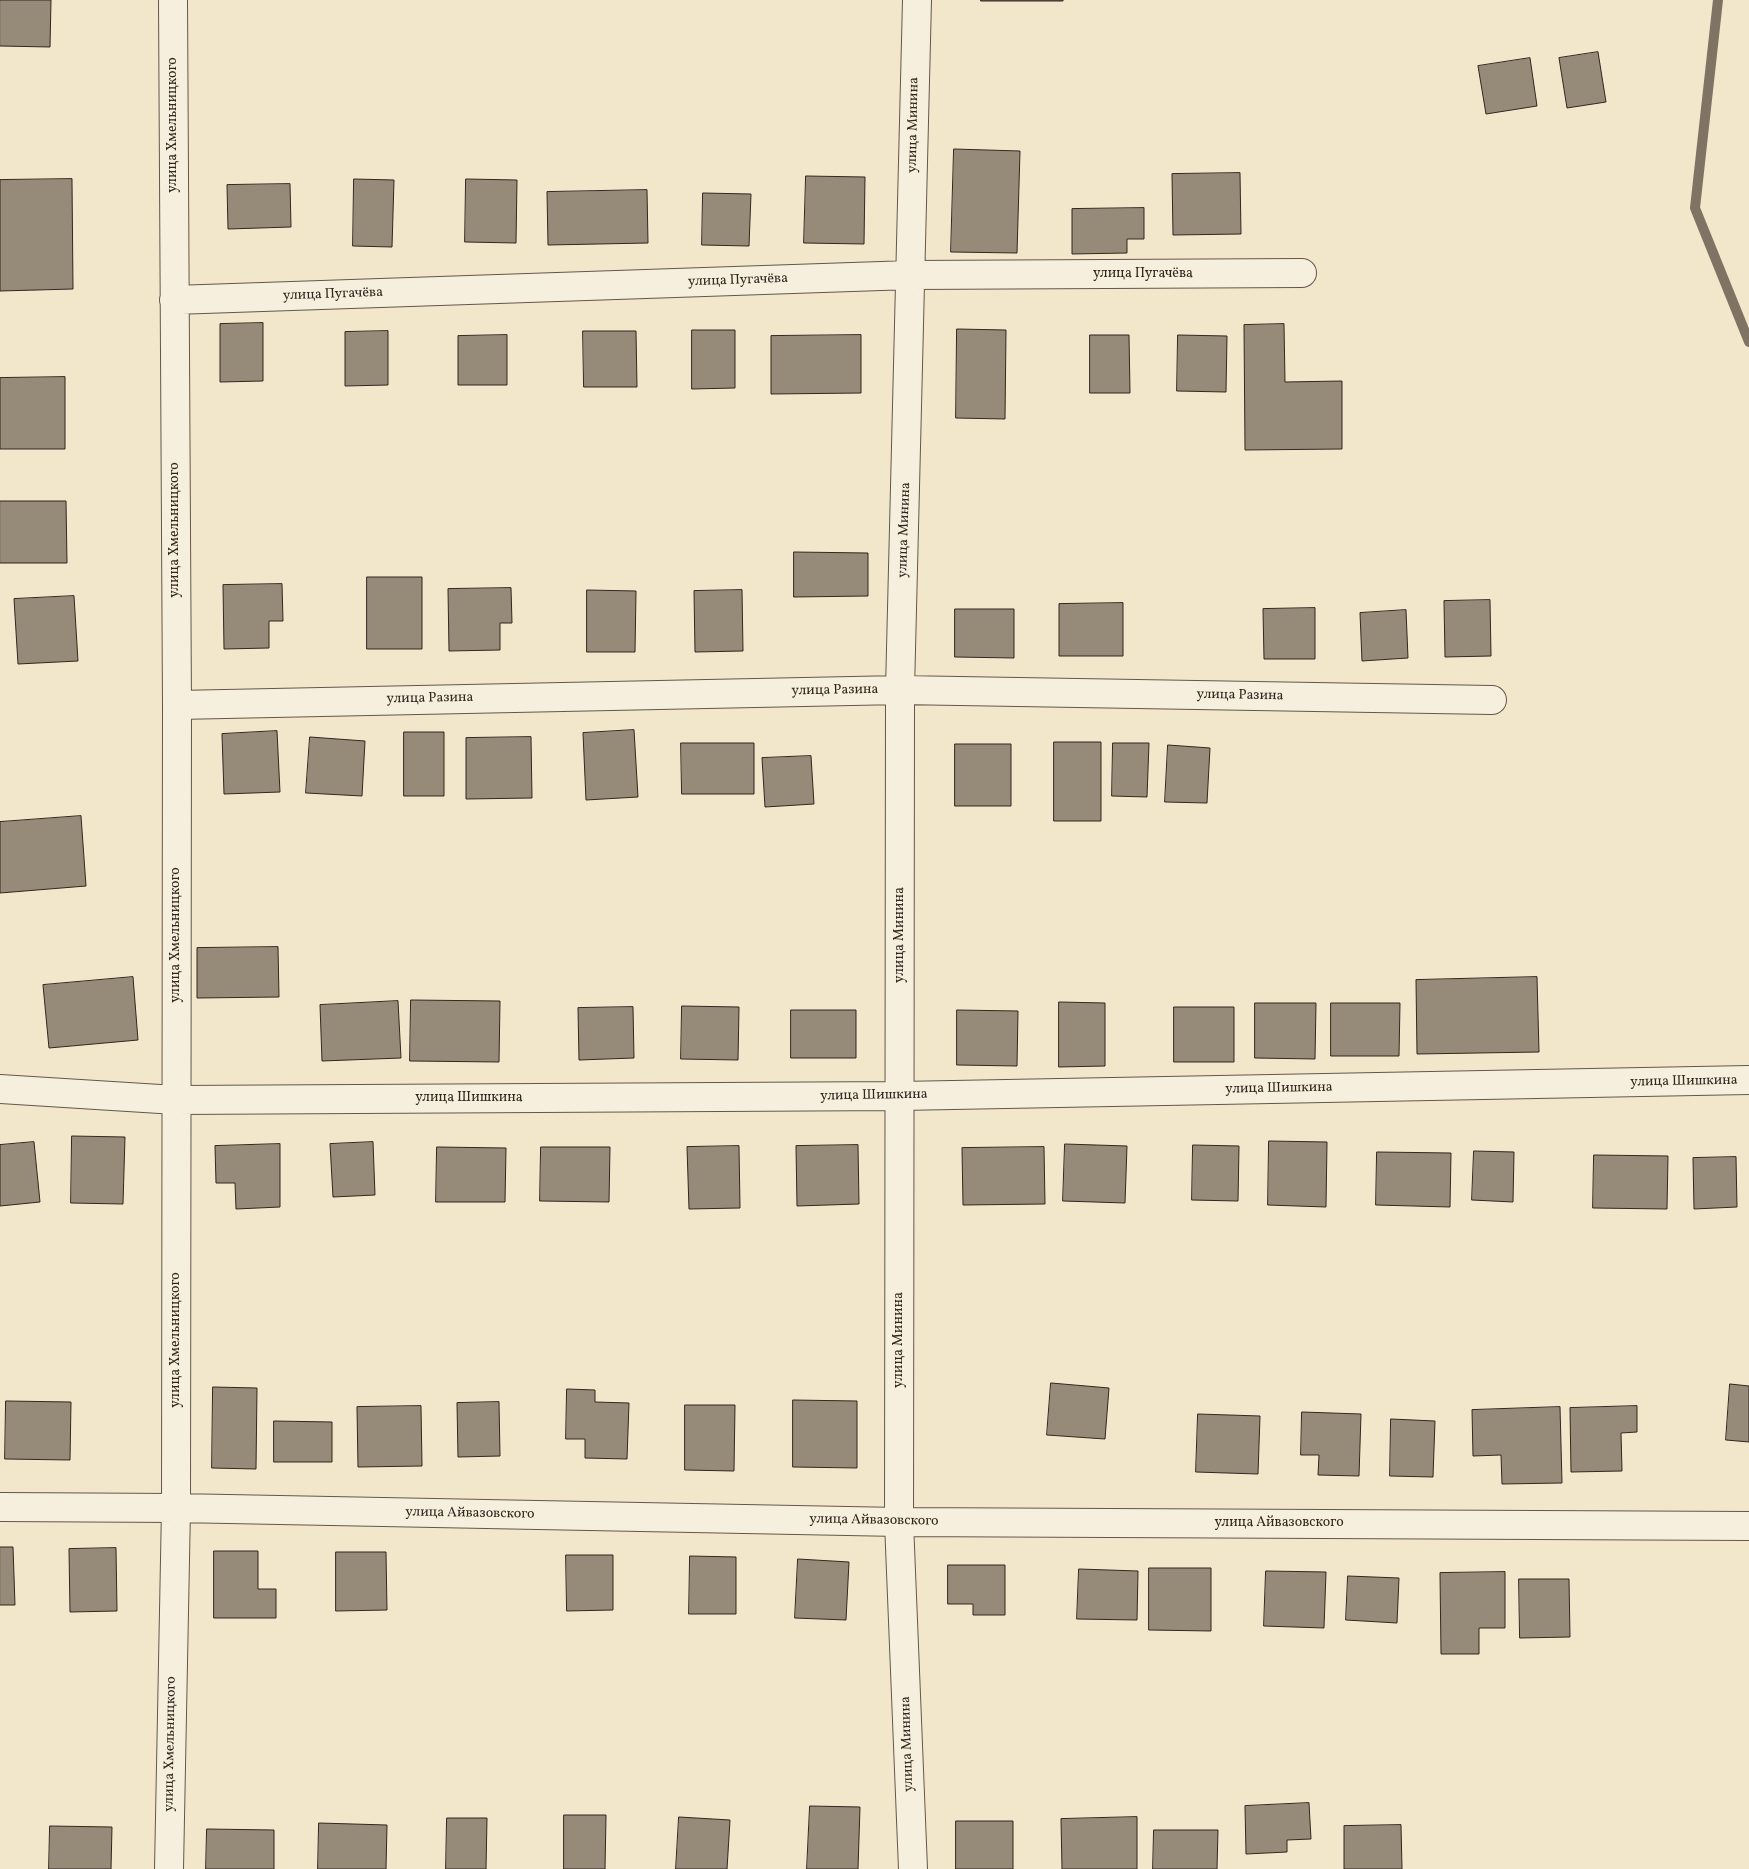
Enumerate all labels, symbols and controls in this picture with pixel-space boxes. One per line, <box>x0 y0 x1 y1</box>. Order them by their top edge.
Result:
street label: улица Хмельницкого <box>165 57 181 193</box>
street label: улица Минина <box>905 77 923 173</box>
street label: улица Пугачёва <box>1093 266 1193 282</box>
street label: улица Пугачёва <box>688 271 788 291</box>
street label: улица Пугачёва <box>283 285 383 305</box>
street label: улица Хмельницкого <box>167 462 183 598</box>
street label: улица Минина <box>895 482 915 578</box>
street label: улица Разина <box>791 682 879 700</box>
street label: улица Разина <box>1196 687 1284 705</box>
street label: улица Разина <box>386 690 474 708</box>
street label: улица Хмельницкого <box>168 867 184 1003</box>
street label: улица Минина <box>892 887 908 983</box>
street label: улица Шишкина <box>1630 1073 1738 1091</box>
street label: улица Шишкина <box>1225 1080 1333 1098</box>
street label: улица Шишкина <box>820 1087 928 1105</box>
street label: улица Шишкина <box>415 1090 523 1106</box>
street label: улица Хмельницкого <box>168 1272 184 1408</box>
street label: улица Минина <box>891 1292 907 1388</box>
street label: улица Айвазовского <box>405 1504 535 1524</box>
street label: улица Айвазовского <box>809 1511 939 1531</box>
street label: улица Айвазовского <box>1214 1515 1344 1531</box>
street label: улица Хмельницкого <box>161 1676 181 1812</box>
street label: улица Минина <box>898 1696 918 1792</box>

